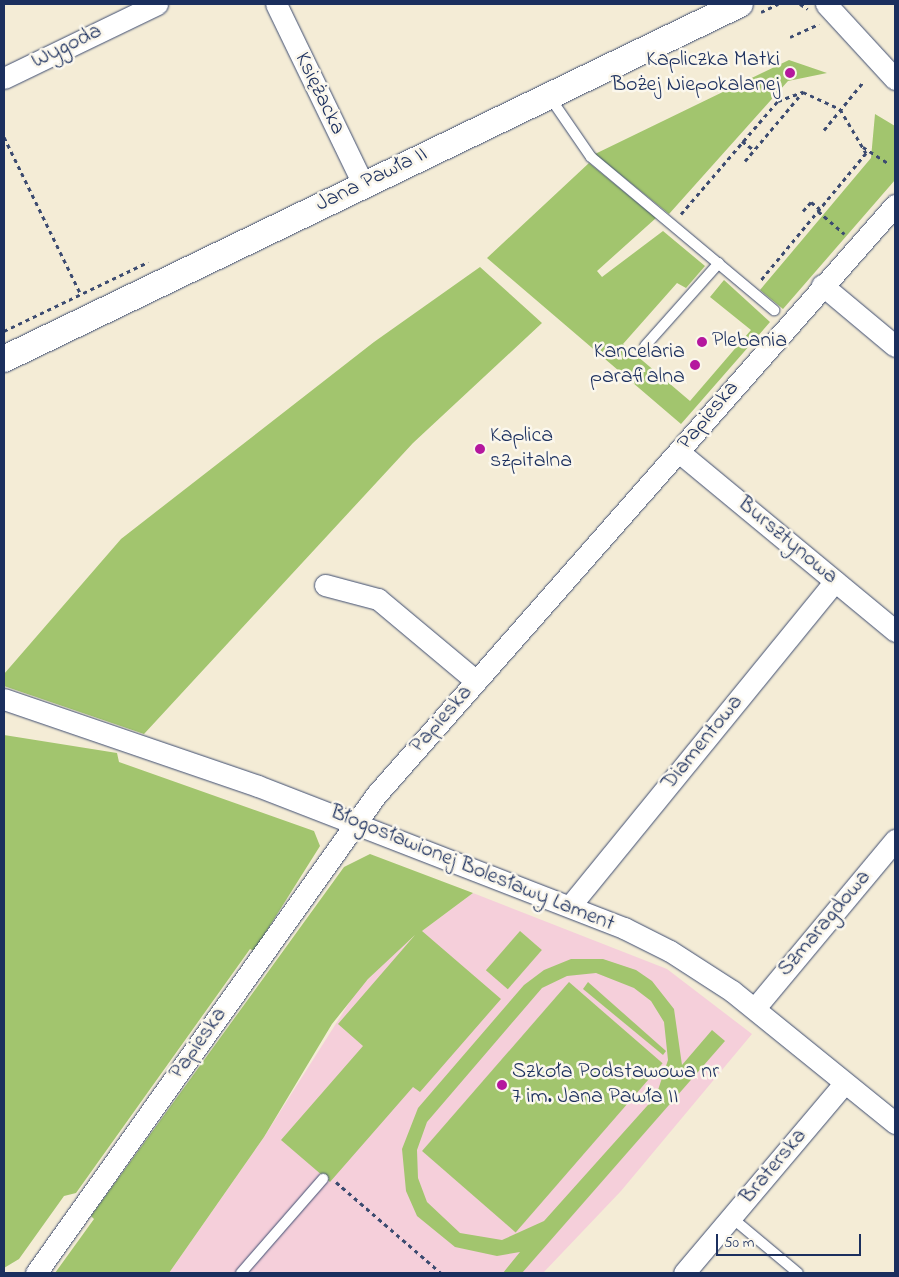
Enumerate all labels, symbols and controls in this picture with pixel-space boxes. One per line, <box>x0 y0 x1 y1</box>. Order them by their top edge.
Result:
street label: Wygoda <box>28 19 106 75</box>
place label: Kapliczka Matki Bożej Niepokalanej <box>611 47 780 98</box>
street label: Księżacka <box>288 49 350 139</box>
marker: Kapliczka Matki Bożej Niepokalanej <box>784 67 796 79</box>
street label: Jana Pawła II <box>312 142 432 218</box>
place label: Plebania <box>712 329 787 355</box>
marker: Plebania <box>696 336 708 348</box>
place label: Kancelaria parafialna <box>590 339 685 391</box>
marker: Kancelaria parafialna <box>689 359 701 371</box>
street label: Papieska <box>673 376 745 456</box>
place label: Kaplica szpitalna <box>490 423 572 474</box>
marker: Kaplica szpitalna <box>474 443 486 455</box>
street label: Bursztynowa <box>731 491 843 591</box>
street label: Papieska <box>405 680 479 760</box>
street label: Diamentowa <box>657 690 749 796</box>
street label: Błogosławionej Bolesławy Lament <box>326 800 618 938</box>
street label: Szmaragdowa <box>773 865 877 983</box>
street label: Papieska <box>165 1003 233 1085</box>
place label: Szkoła Podstawowa nr 7 im. Jana Pawła II <box>512 1059 719 1110</box>
marker: Szkoła Podstawowa nr 7 im. Jana Pawła II <box>496 1079 508 1091</box>
street label: Braterska <box>735 1124 813 1210</box>
scale bar <box>719 1224 864 1256</box>
text: 50 m <box>724 1232 754 1254</box>

